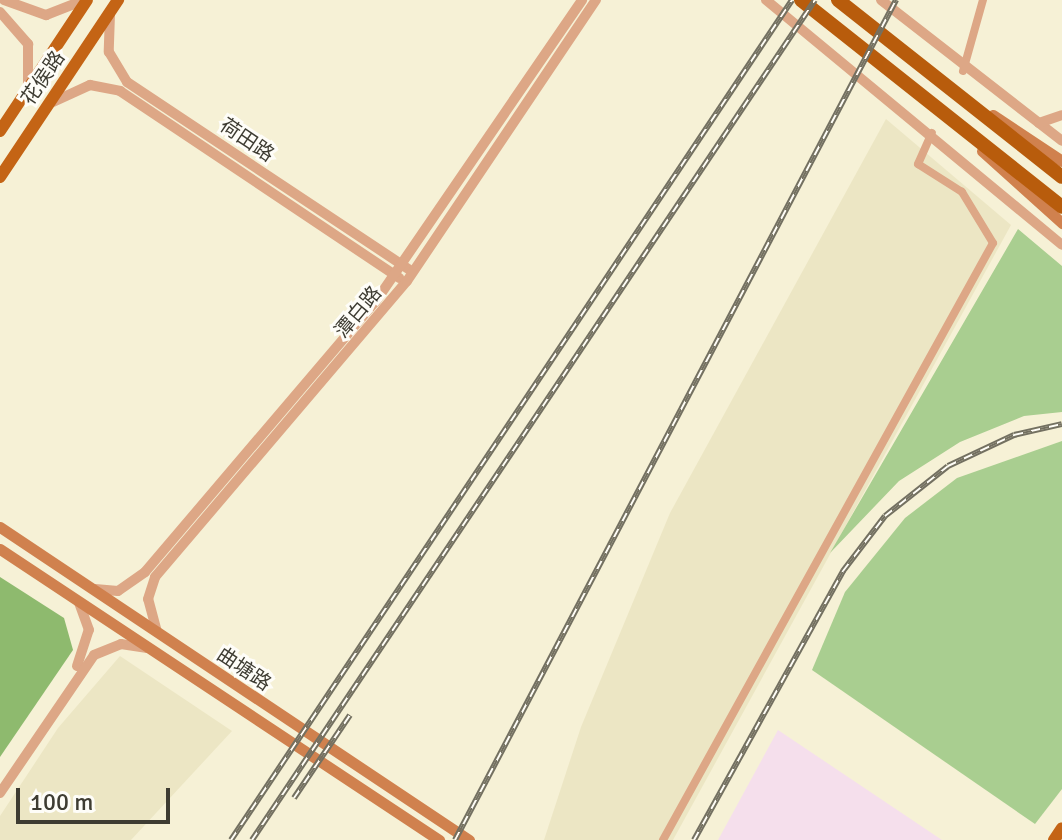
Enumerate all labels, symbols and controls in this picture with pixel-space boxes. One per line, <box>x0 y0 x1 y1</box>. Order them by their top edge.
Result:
street label: 花侯路 <box>16 46 70 110</box>
street label: 荷田路 <box>215 113 279 167</box>
street label: 潭白路 <box>330 281 386 343</box>
street label: 曲塘路 <box>212 642 276 696</box>
scale bar <box>20 772 174 822</box>
text: 100 m <box>30 787 93 817</box>

